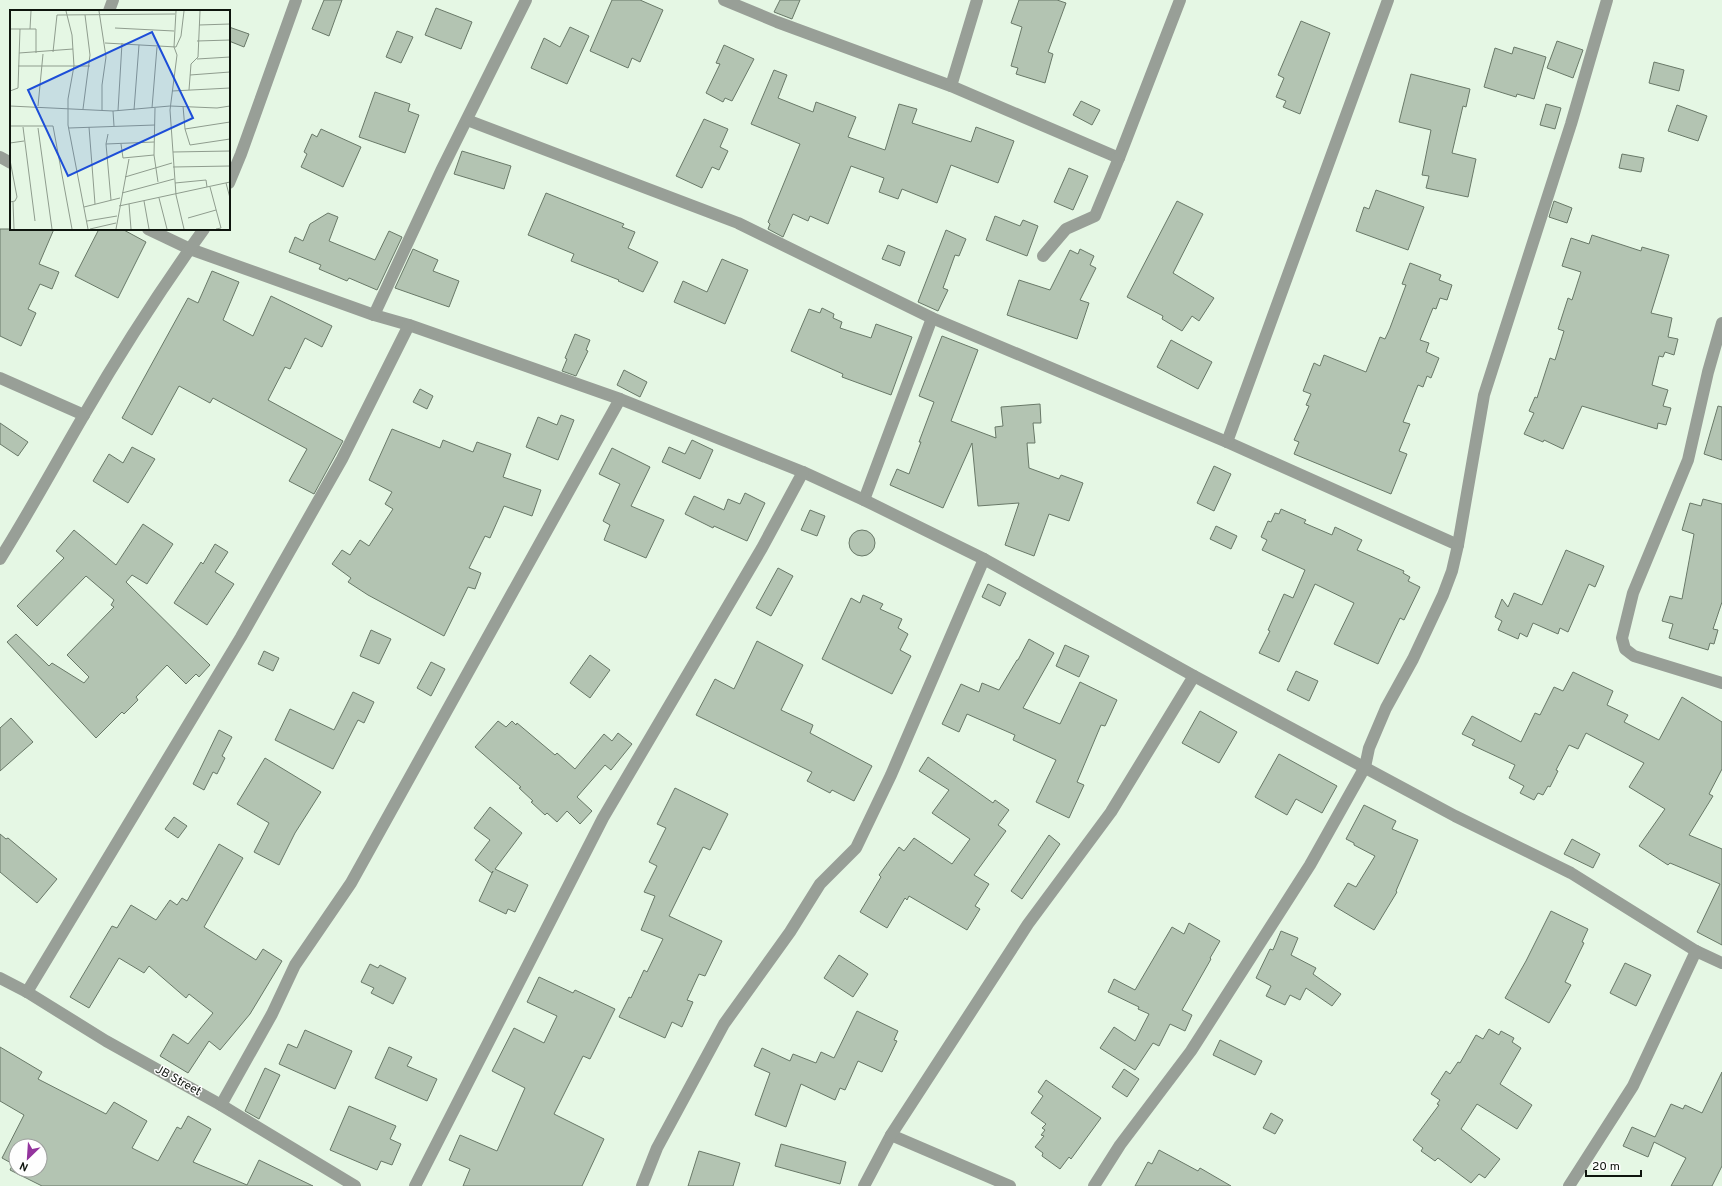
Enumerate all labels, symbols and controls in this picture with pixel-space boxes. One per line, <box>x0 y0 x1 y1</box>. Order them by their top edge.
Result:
inset map <box>10 10 230 230</box>
street label: JB Street <box>152 1062 204 1100</box>
north arrow <box>8 1138 48 1178</box>
scale bar <box>1586 1152 1641 1178</box>
text: N <box>18 1158 31 1174</box>
text: 20 m <box>1592 1159 1620 1175</box>

